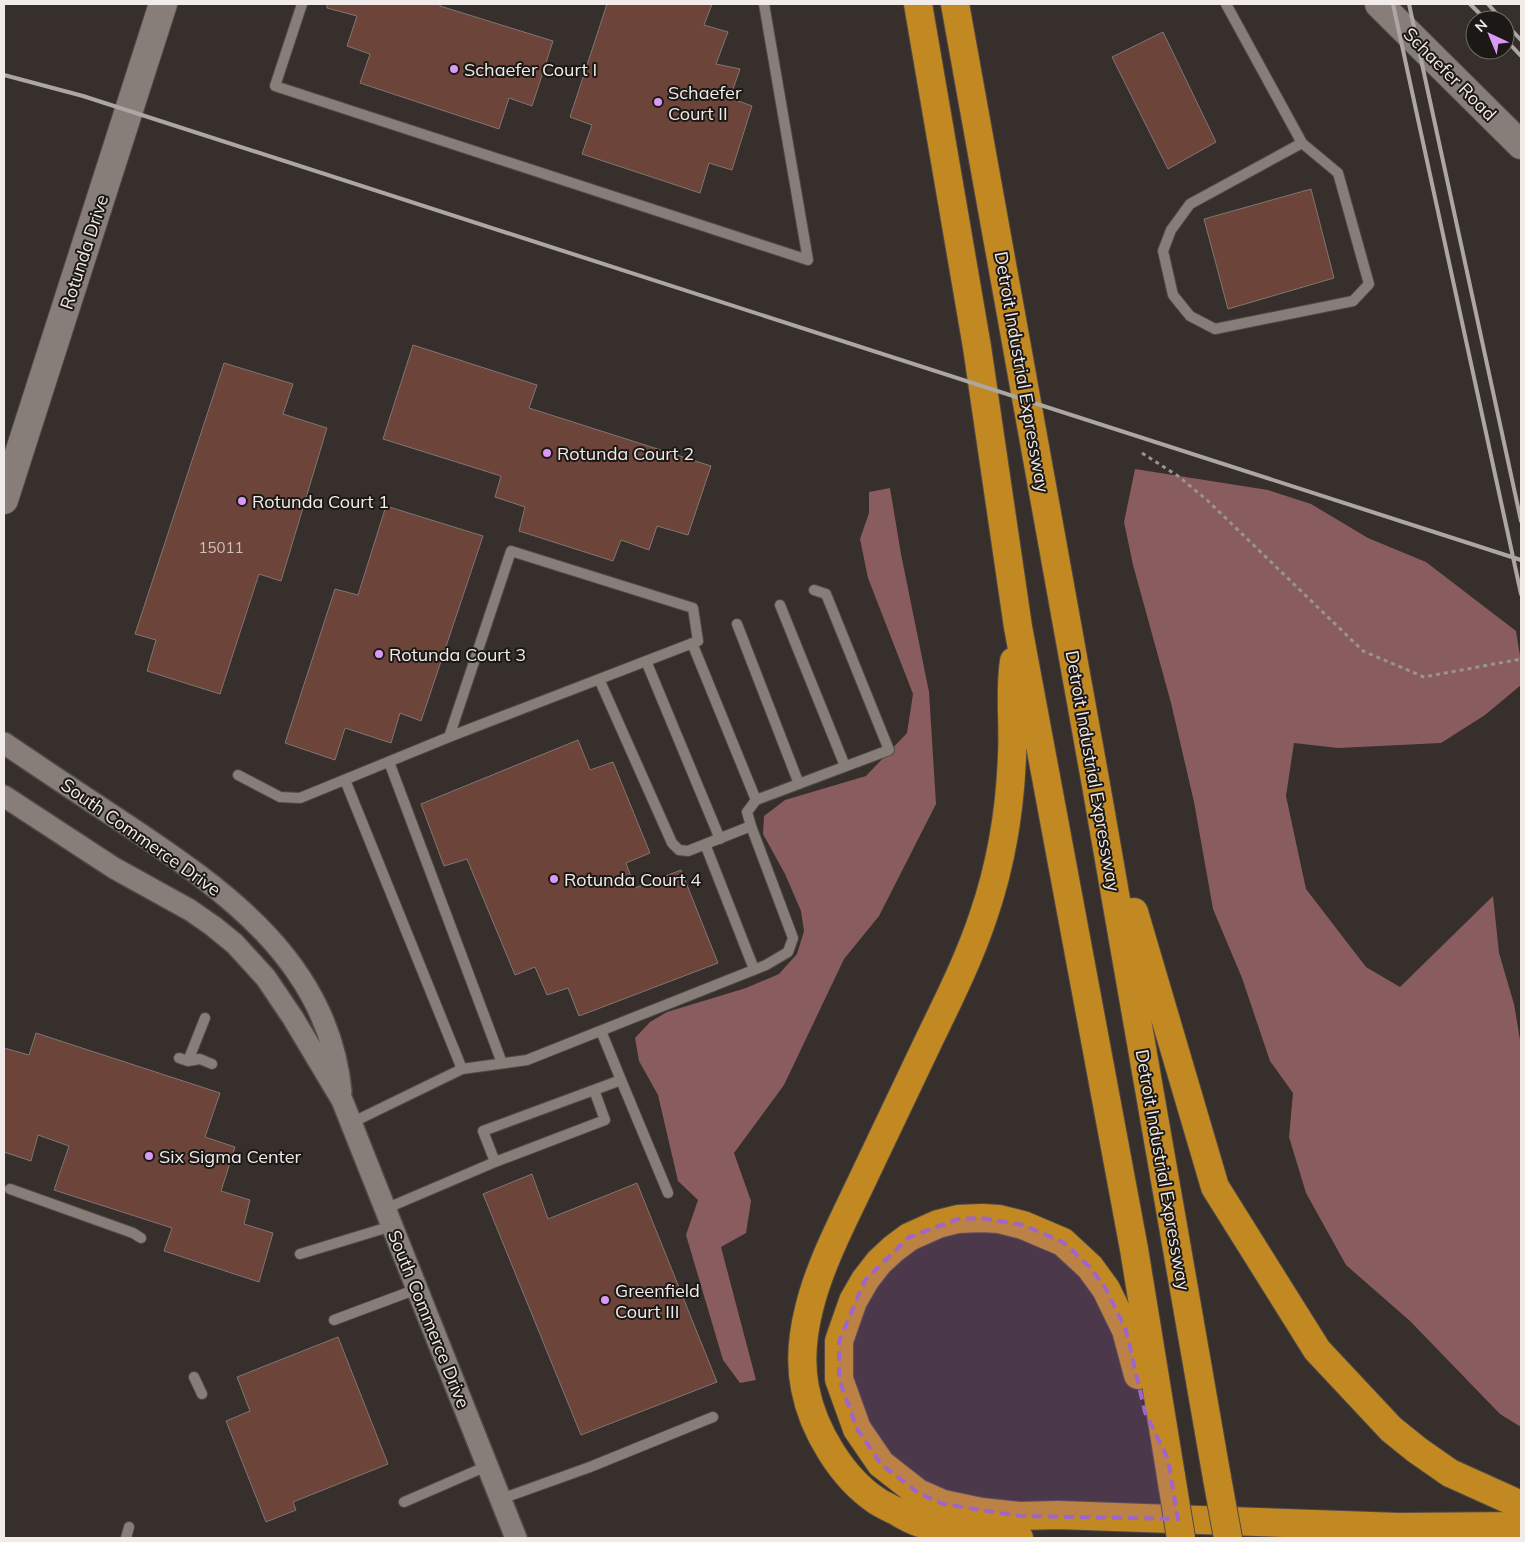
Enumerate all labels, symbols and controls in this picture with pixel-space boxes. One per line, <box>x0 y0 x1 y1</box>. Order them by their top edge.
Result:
north arrow <box>1465 10 1515 60</box>
text: N <box>1471 16 1491 36</box>
street label: Schaefer Road <box>1399 23 1501 125</box>
place label: Schaefer Court I <box>464 58 597 81</box>
marker: Schaefer Court I <box>448 63 460 75</box>
place label: Schaefer Court II <box>668 81 742 125</box>
marker: Schaefer Court II <box>652 96 664 108</box>
street label: Rotunda Drive <box>55 192 113 312</box>
street label: Detroit Industrial Expressway <box>989 250 1055 495</box>
place label: Rotunda Court 2 <box>557 442 694 465</box>
marker: Rotunda Court 2 <box>541 447 553 459</box>
place label: Rotunda Court 1 <box>252 490 389 513</box>
marker: Rotunda Court 1 <box>236 495 248 507</box>
house number: 15011 <box>198 538 244 557</box>
place label: Rotunda Court 3 <box>389 643 526 666</box>
marker: Rotunda Court 3 <box>373 648 385 660</box>
street label: Detroit Industrial Expressway <box>1060 649 1126 894</box>
street label: South Commerce Drive <box>57 773 225 901</box>
place label: Rotunda Court 4 <box>564 868 701 891</box>
marker: Rotunda Court 4 <box>548 873 560 885</box>
street label: Detroit Industrial Expressway <box>1130 1048 1196 1293</box>
place label: Six Sigma Center <box>159 1145 302 1168</box>
marker: Six Sigma Center <box>143 1150 155 1162</box>
street label: South Commerce Drive <box>383 1227 475 1411</box>
place label: Greenfield Court III <box>615 1279 700 1323</box>
marker: Greenfield Court III <box>599 1294 611 1306</box>

